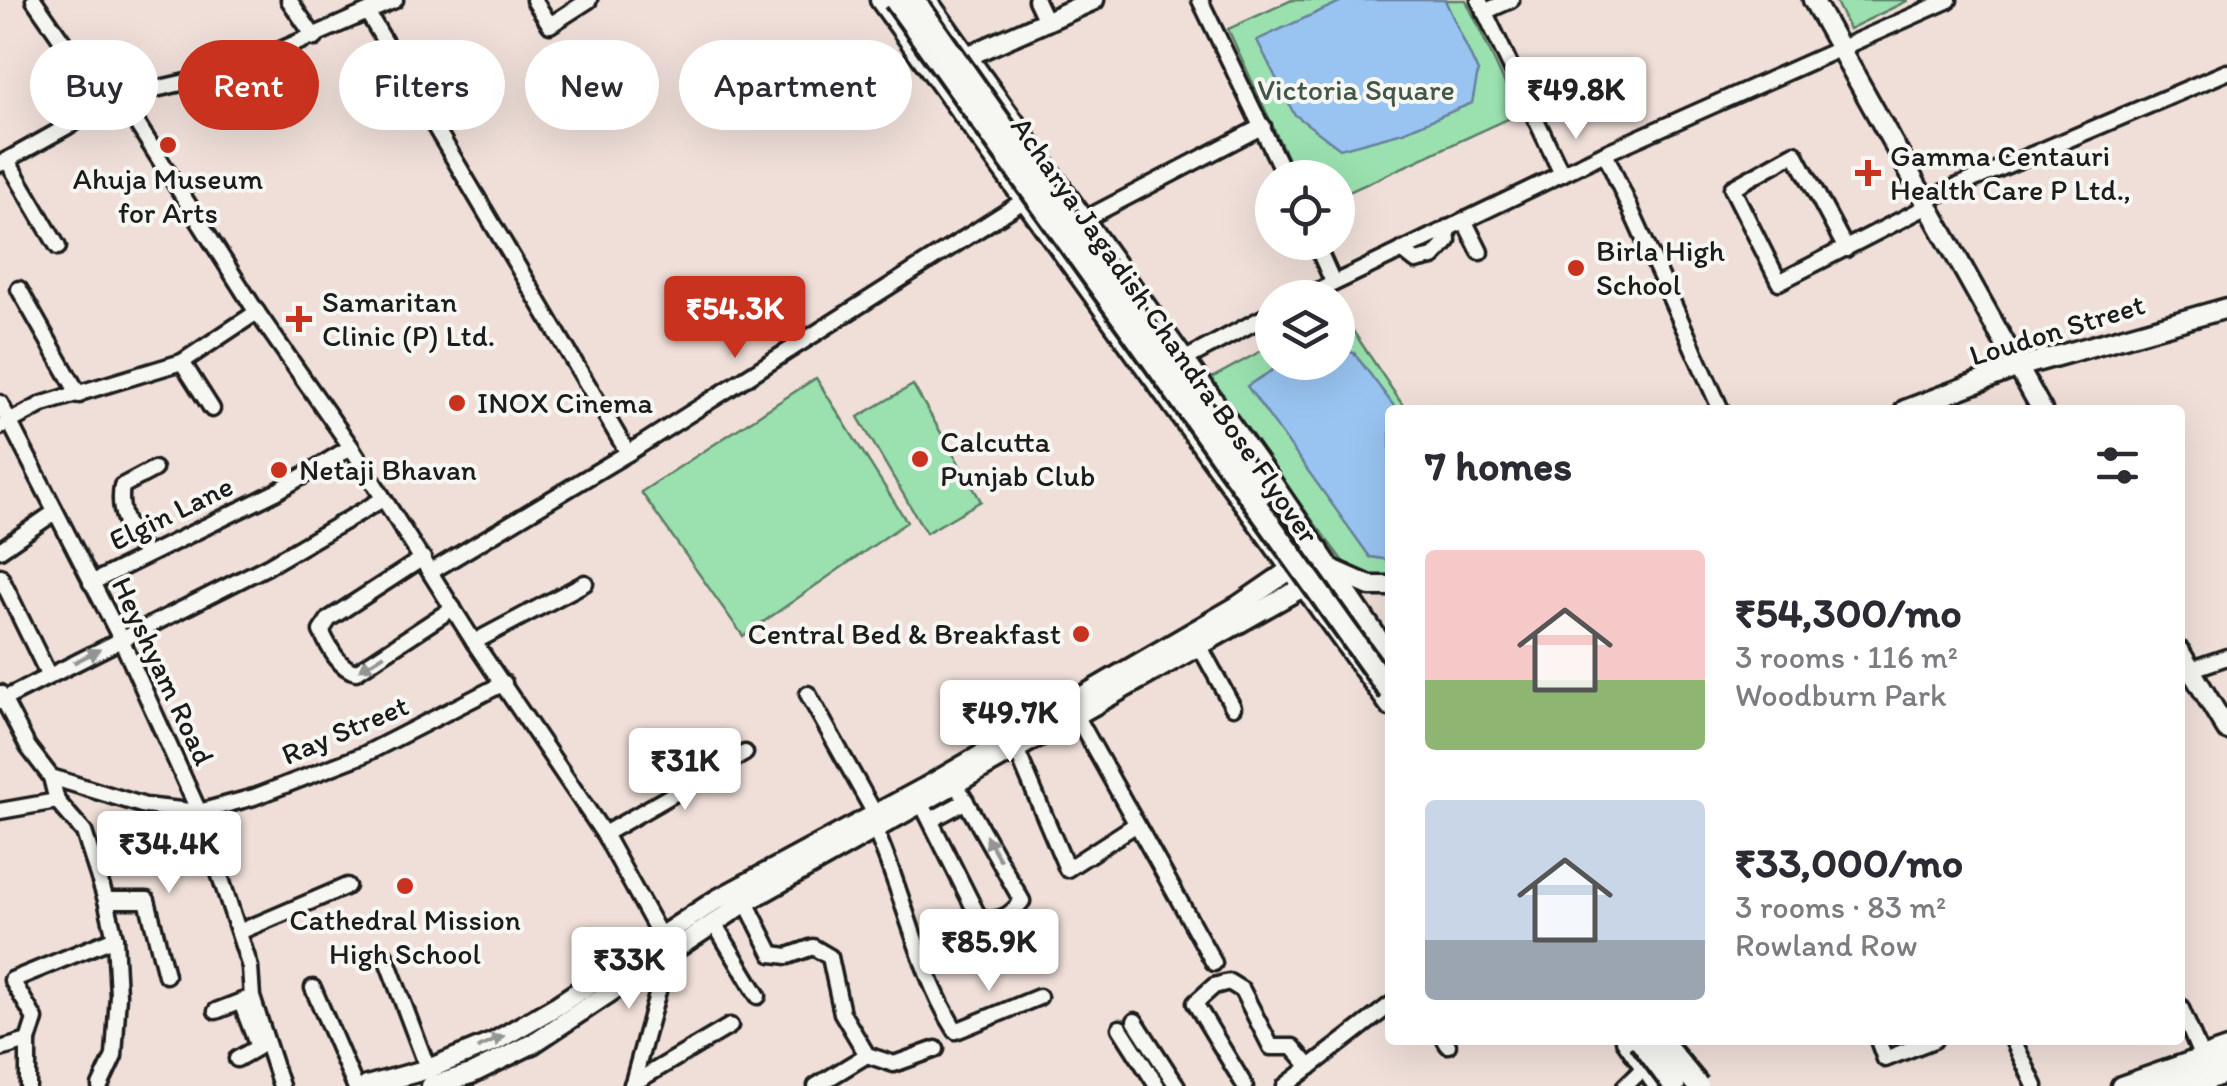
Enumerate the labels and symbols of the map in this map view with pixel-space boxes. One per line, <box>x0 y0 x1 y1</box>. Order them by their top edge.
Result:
pin: ₹49.8K <box>1495 57 1657 142</box>
park label: Victoria Square <box>1257 71 1455 108</box>
street label: Acharya Jagadish Chandra Bose Flyover <box>1003 109 1328 551</box>
marker: Ahuja Museum for Arts <box>157 134 179 156</box>
place label: Gamma Centauri Health Care P Ltd., <box>1890 137 2131 208</box>
place label: Ahuja Museum for Arts <box>73 160 263 231</box>
marker: Gamma Centauri Health Care P Ltd., <box>1855 160 1881 186</box>
place label: Birla High School <box>1596 232 1725 303</box>
marker: Birla High School <box>1565 257 1587 279</box>
pin: ₹54.3K <box>654 276 816 361</box>
place label: Samaritan Clinic (P) Ltd. <box>322 283 495 354</box>
street label: Loudon Street <box>1965 285 2149 374</box>
marker: Samaritan Clinic (P) Ltd. <box>286 306 312 332</box>
place label: INOX Cinema <box>477 384 653 421</box>
marker: INOX Cinema <box>446 392 468 414</box>
place label: Calcutta Punjab Club <box>940 423 1095 494</box>
marker: Calcutta Punjab Club <box>909 448 931 470</box>
place label: Netaji Bhavan <box>299 451 477 488</box>
marker: Netaji Bhavan <box>268 459 290 481</box>
street label: Elgin Lane <box>103 467 239 558</box>
street label: Heyshyam Road <box>104 571 223 771</box>
place label: Central Bed & Breakfast <box>747 615 1061 652</box>
marker: Central Bed & Breakfast <box>1070 623 1092 645</box>
one-way arrow <box>72 648 101 665</box>
one-way arrow <box>358 652 386 670</box>
pin: ₹49.7K <box>929 680 1091 765</box>
street label: Ray Street <box>276 686 414 773</box>
pin: ₹31K <box>626 728 744 813</box>
pin: ₹34.4K <box>88 811 250 896</box>
one-way arrow <box>985 834 1003 862</box>
marker: Cathedral Mission High School <box>394 875 416 897</box>
place label: Cathedral Mission High School <box>289 901 521 972</box>
pin: ₹85.9K <box>908 909 1070 994</box>
pin: ₹33K <box>570 927 688 1012</box>
one-way arrow <box>477 1033 506 1050</box>

